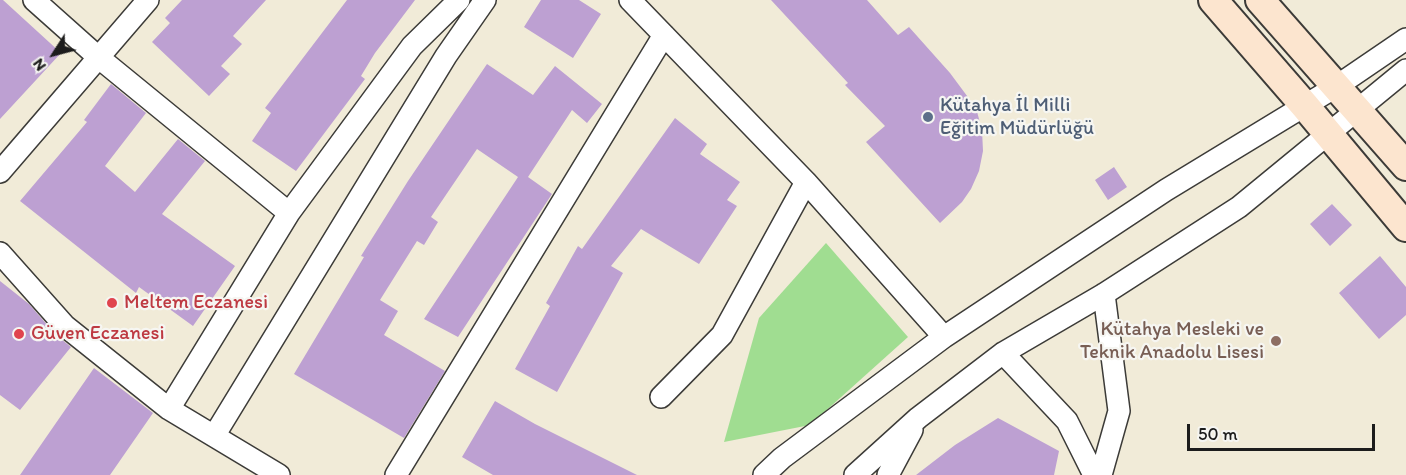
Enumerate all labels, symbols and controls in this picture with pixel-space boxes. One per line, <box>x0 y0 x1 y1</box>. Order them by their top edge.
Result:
north arrow <box>24 24 84 84</box>
text: N <box>28 55 50 75</box>
place label: Kütahya İl Milli Eğitim Müdürlüğü <box>940 94 1094 141</box>
marker: Kütahya İl Milli Eğitim Müdürlüğü <box>921 110 935 124</box>
place label: Meltem Eczanesi <box>124 291 268 315</box>
marker: Meltem Eczanesi <box>105 296 119 310</box>
place label: Kütahya Mesleki ve Teknik Anadolu Lisesi <box>1080 318 1264 365</box>
place label: Güven Eczanesi <box>31 322 165 346</box>
marker: Güven Eczanesi <box>12 327 26 341</box>
marker: Kütahya Mesleki ve Teknik Anadolu Lisesi <box>1269 334 1283 348</box>
scale bar <box>1190 412 1378 450</box>
text: 50 m <box>1198 423 1238 445</box>

